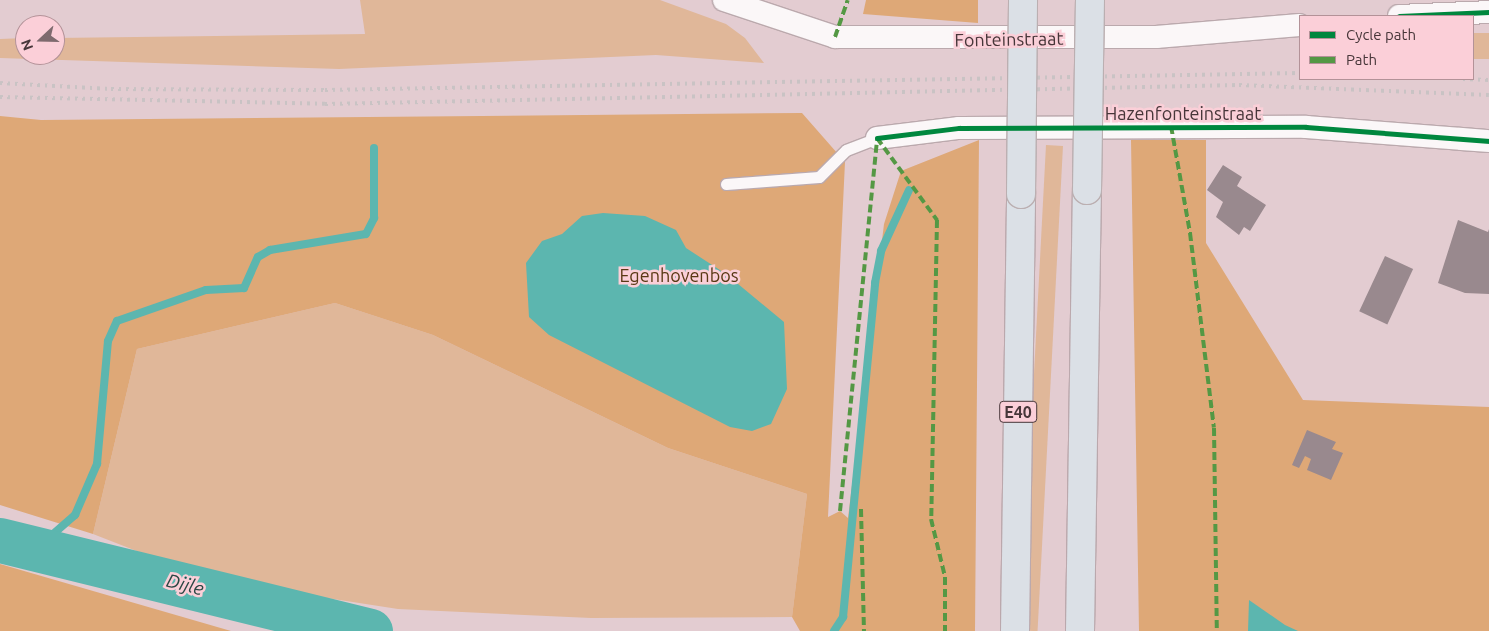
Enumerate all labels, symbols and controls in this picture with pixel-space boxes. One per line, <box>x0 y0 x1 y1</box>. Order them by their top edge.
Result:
north arrow <box>15 15 65 65</box>
legend <box>1299 15 1474 80</box>
text: Cycle path <box>1346 26 1416 43</box>
street label: Fonteinstraat <box>954 27 1064 51</box>
text: N <box>18 37 36 53</box>
text: Path <box>1346 51 1377 68</box>
street label: Hazenfonteinstraat <box>1105 102 1261 124</box>
park label: Egenhovenbos <box>619 264 739 286</box>
road number: E40 <box>998 398 1038 426</box>
water label: Dijle <box>164 569 206 601</box>

